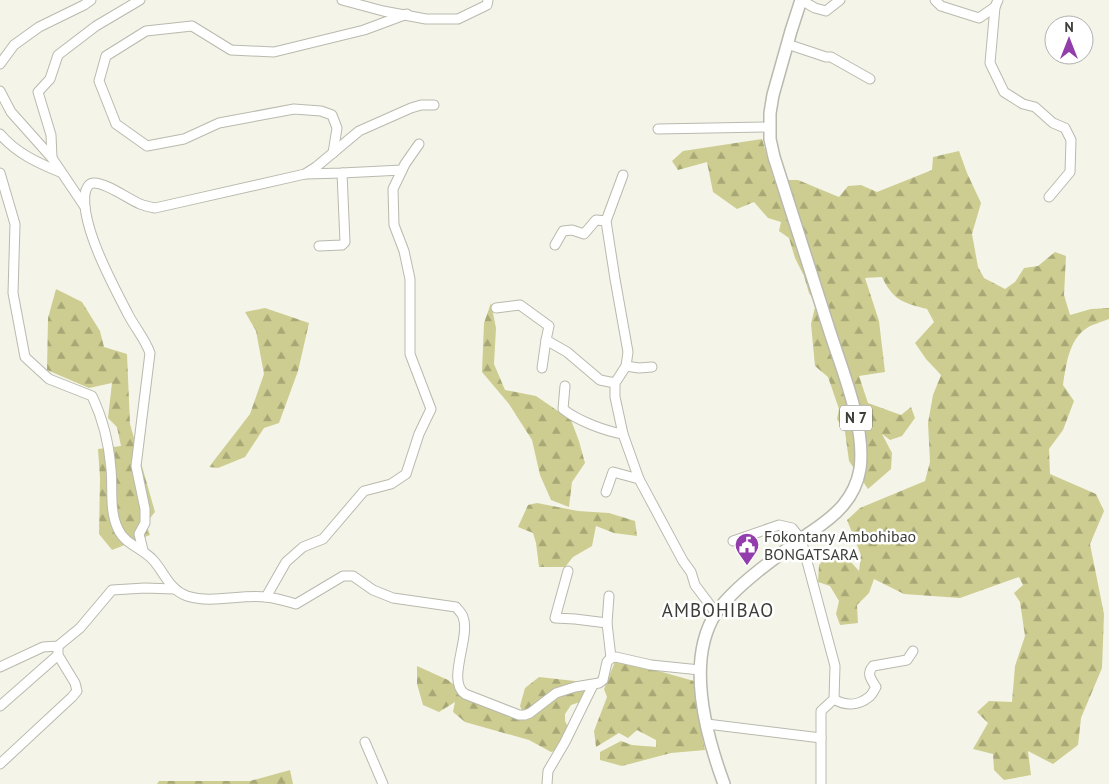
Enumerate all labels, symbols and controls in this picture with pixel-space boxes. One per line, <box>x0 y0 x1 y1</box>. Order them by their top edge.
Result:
north arrow <box>1044 15 1094 65</box>
text: N <box>1064 18 1074 36</box>
road number: N 7 <box>840 406 872 430</box>
place label: Fokontany Ambohibao BONGATSARA <box>764 526 916 564</box>
public building icon: Fokontany Ambohibao BONGATSARA <box>734 532 760 566</box>
district label: AMBOHIBAO <box>662 598 774 622</box>

